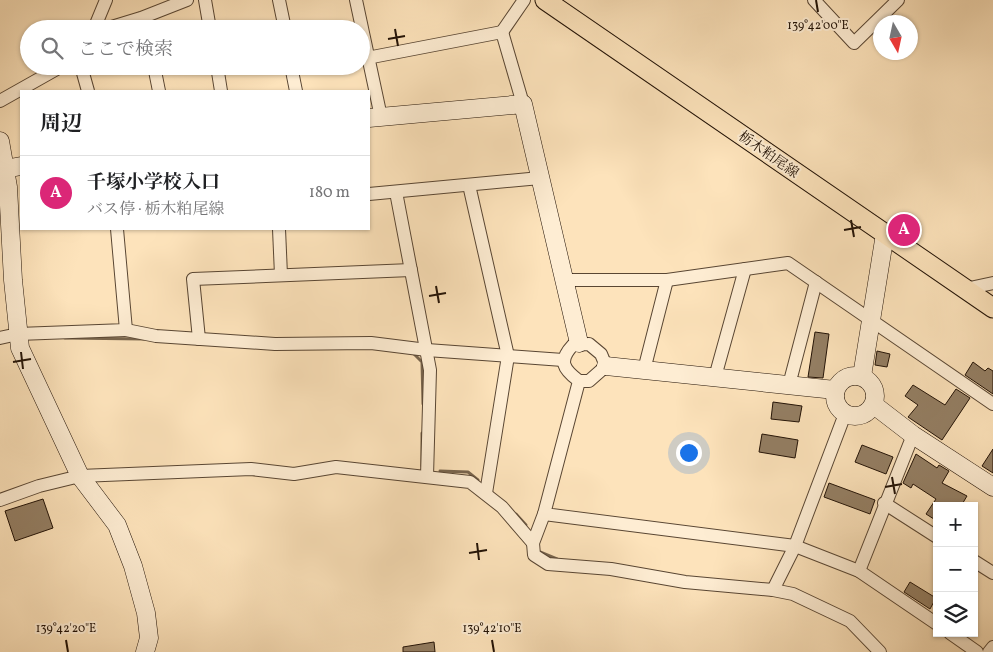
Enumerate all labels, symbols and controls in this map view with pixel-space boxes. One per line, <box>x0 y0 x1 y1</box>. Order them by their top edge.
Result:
north arrow <box>873 15 918 60</box>
text: 139°42'00"E <box>787 18 849 34</box>
search box <box>20 20 370 75</box>
icon: search <box>38 34 66 62</box>
text: ここで検索 <box>78 37 173 63</box>
text: 周辺 <box>40 110 82 139</box>
street label: 栃木粕尾線 <box>734 127 802 183</box>
text: 千塚小学校入口 <box>87 170 220 196</box>
text: A <box>50 182 62 204</box>
text: 180 m <box>309 182 350 204</box>
text: バス停 · 栃木粕尾線 <box>87 199 225 221</box>
pin: A <box>888 211 920 249</box>
your location <box>676 440 702 466</box>
map controls <box>933 502 978 637</box>
button: + <box>933 502 978 547</box>
button: − <box>933 547 978 592</box>
button: layers <box>933 592 978 637</box>
text: 139°42'20"E <box>36 621 96 637</box>
text: 139°42'10"E <box>463 621 521 637</box>

